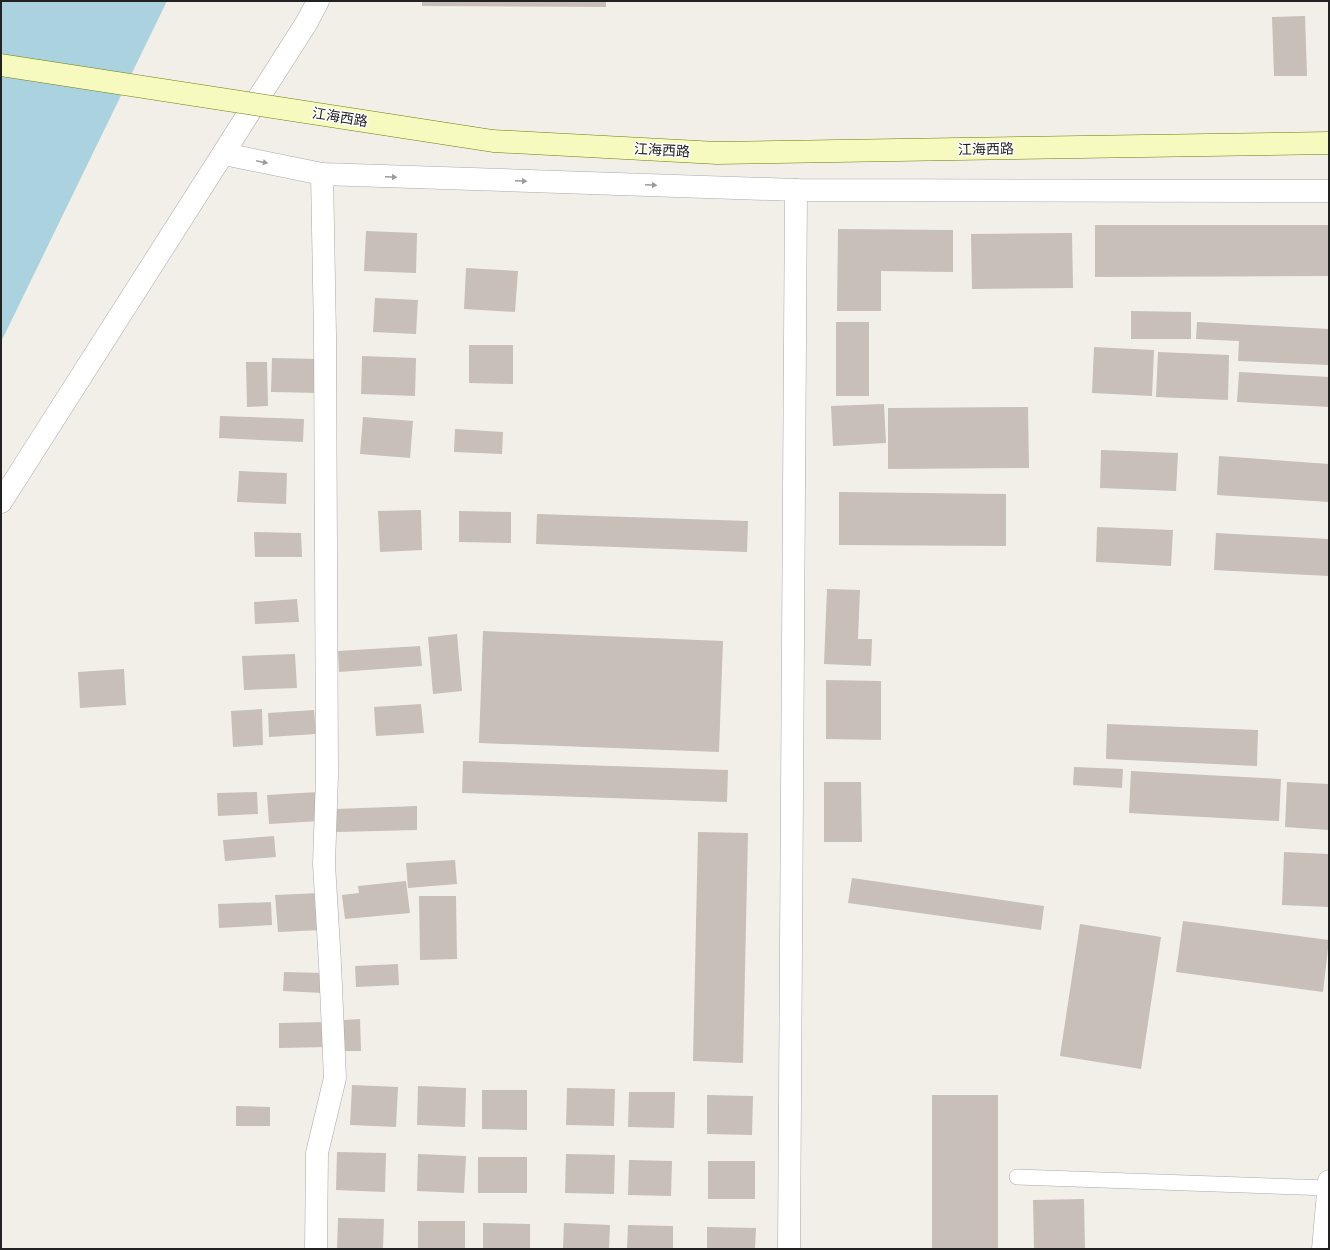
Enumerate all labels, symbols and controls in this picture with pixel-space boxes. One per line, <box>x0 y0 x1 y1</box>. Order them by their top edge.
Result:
street label: 江海西路 <box>311 103 369 131</box>
street label: 江海西路 <box>634 139 690 161</box>
street label: 江海西路 <box>958 139 1014 159</box>
one-way arrow <box>256 159 268 165</box>
one-way arrow <box>385 173 397 180</box>
one-way arrow <box>515 178 528 184</box>
one-way arrow <box>645 182 657 189</box>

